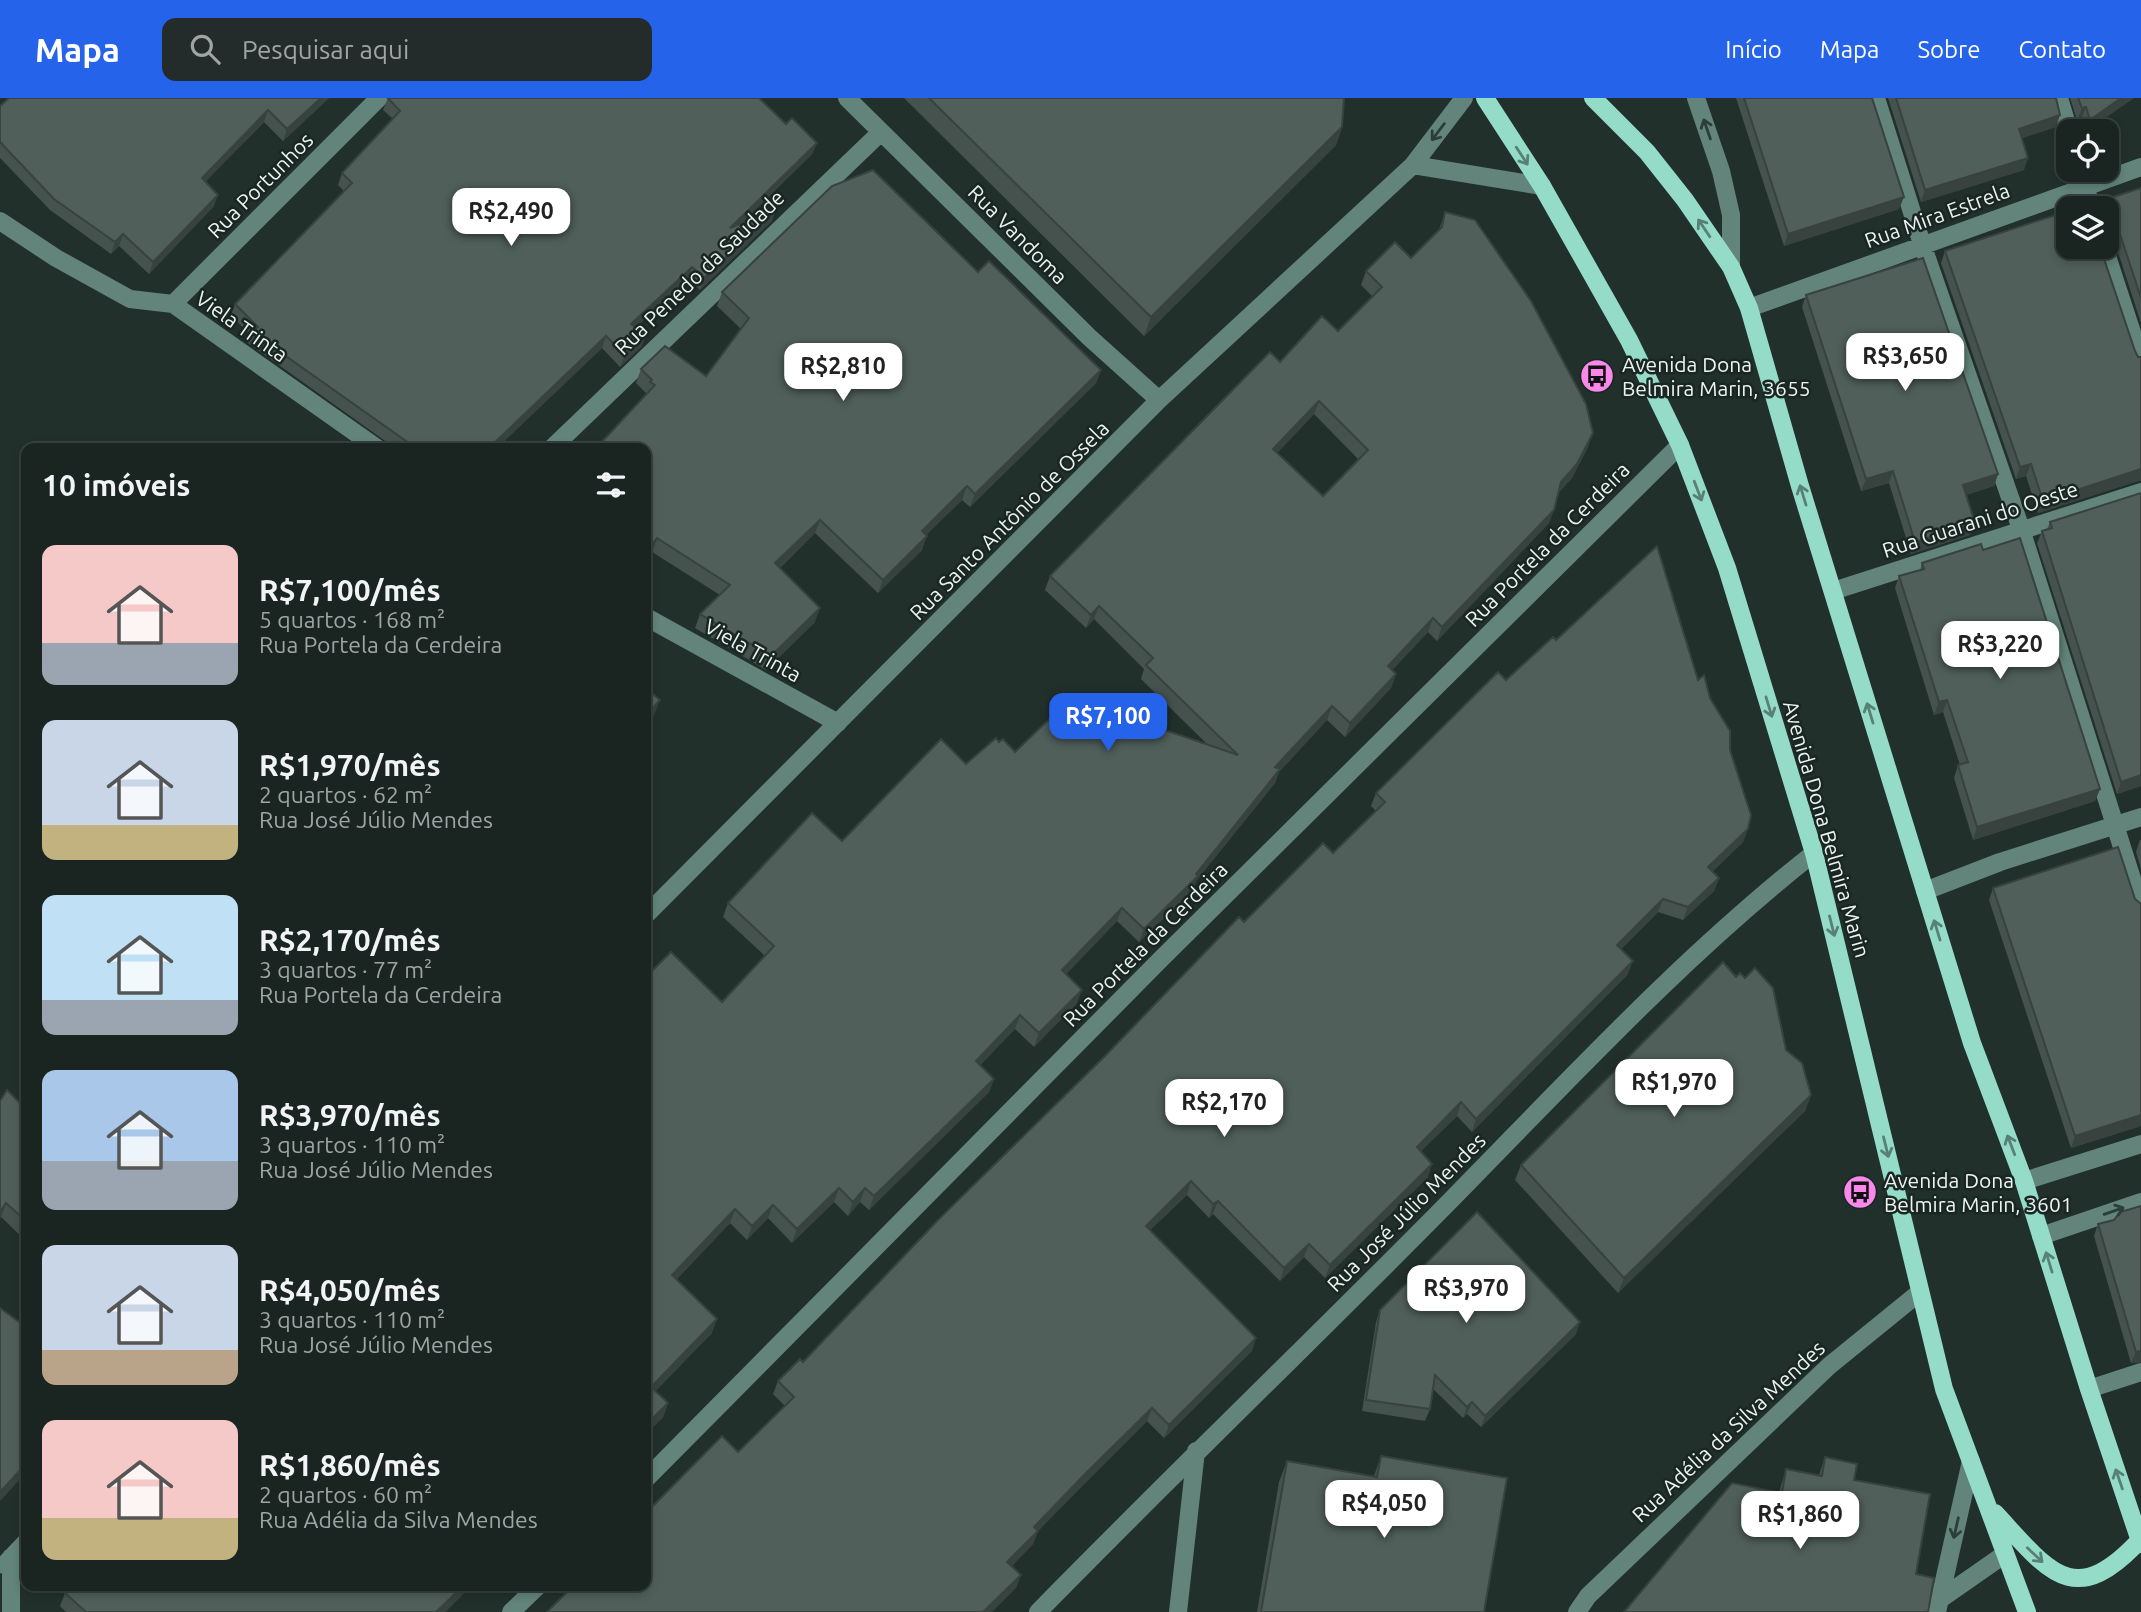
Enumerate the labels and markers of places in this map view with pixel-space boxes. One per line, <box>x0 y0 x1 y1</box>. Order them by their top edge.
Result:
pin: R$2,490 <box>446 188 576 248</box>
pin: R$3,650 <box>1840 334 1970 393</box>
pin: R$2,810 <box>778 344 908 403</box>
place label: Avenida Dona Belmira Marin, 3655 <box>1622 352 1811 400</box>
bus stop icon: Avenida Dona Belmira Marin, 3655 <box>1578 357 1616 395</box>
pin: R$3,220 <box>1935 622 2065 681</box>
pin: R$7,100 <box>1043 694 1173 753</box>
pin: R$1,970 <box>1609 1060 1739 1119</box>
pin: R$2,170 <box>1159 1080 1289 1139</box>
place label: Avenida Dona Belmira Marin, 3601 <box>1884 1168 2073 1216</box>
bus stop icon: Avenida Dona Belmira Marin, 3601 <box>1841 1173 1879 1211</box>
pin: R$3,970 <box>1401 1266 1531 1325</box>
pin: R$4,050 <box>1319 1480 1449 1540</box>
pin: R$1,860 <box>1735 1492 1865 1551</box>

